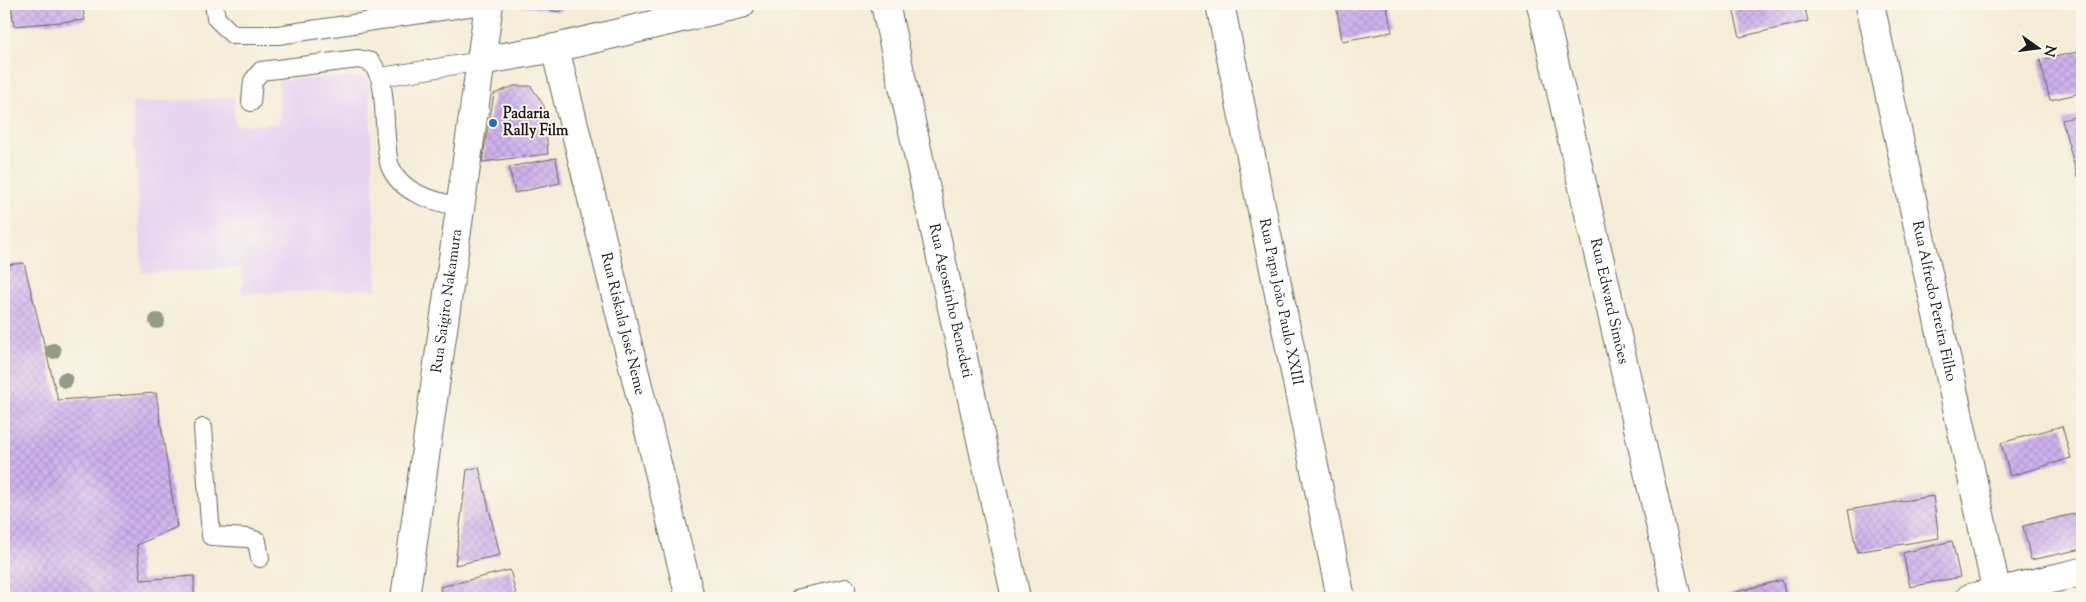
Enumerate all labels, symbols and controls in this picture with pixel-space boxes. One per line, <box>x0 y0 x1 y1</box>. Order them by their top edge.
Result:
north arrow <box>2014 22 2064 72</box>
text: N <box>2038 43 2060 59</box>
place label: Padaria Rally Film <box>503 104 569 142</box>
marker: Padaria Rally Film <box>487 117 499 129</box>
street label: Rua Papa João Paulo XXIII <box>1253 217 1308 387</box>
street label: Rua Alfredo Pereira Filho <box>1907 219 1962 384</box>
street label: Rua Agostinho Benedeti <box>923 222 978 380</box>
street label: Rua Saigiro Nakamura <box>426 228 468 374</box>
street label: Rua Edward Simões <box>1585 236 1634 366</box>
street label: Rua Riskala José Neme <box>595 250 650 397</box>

